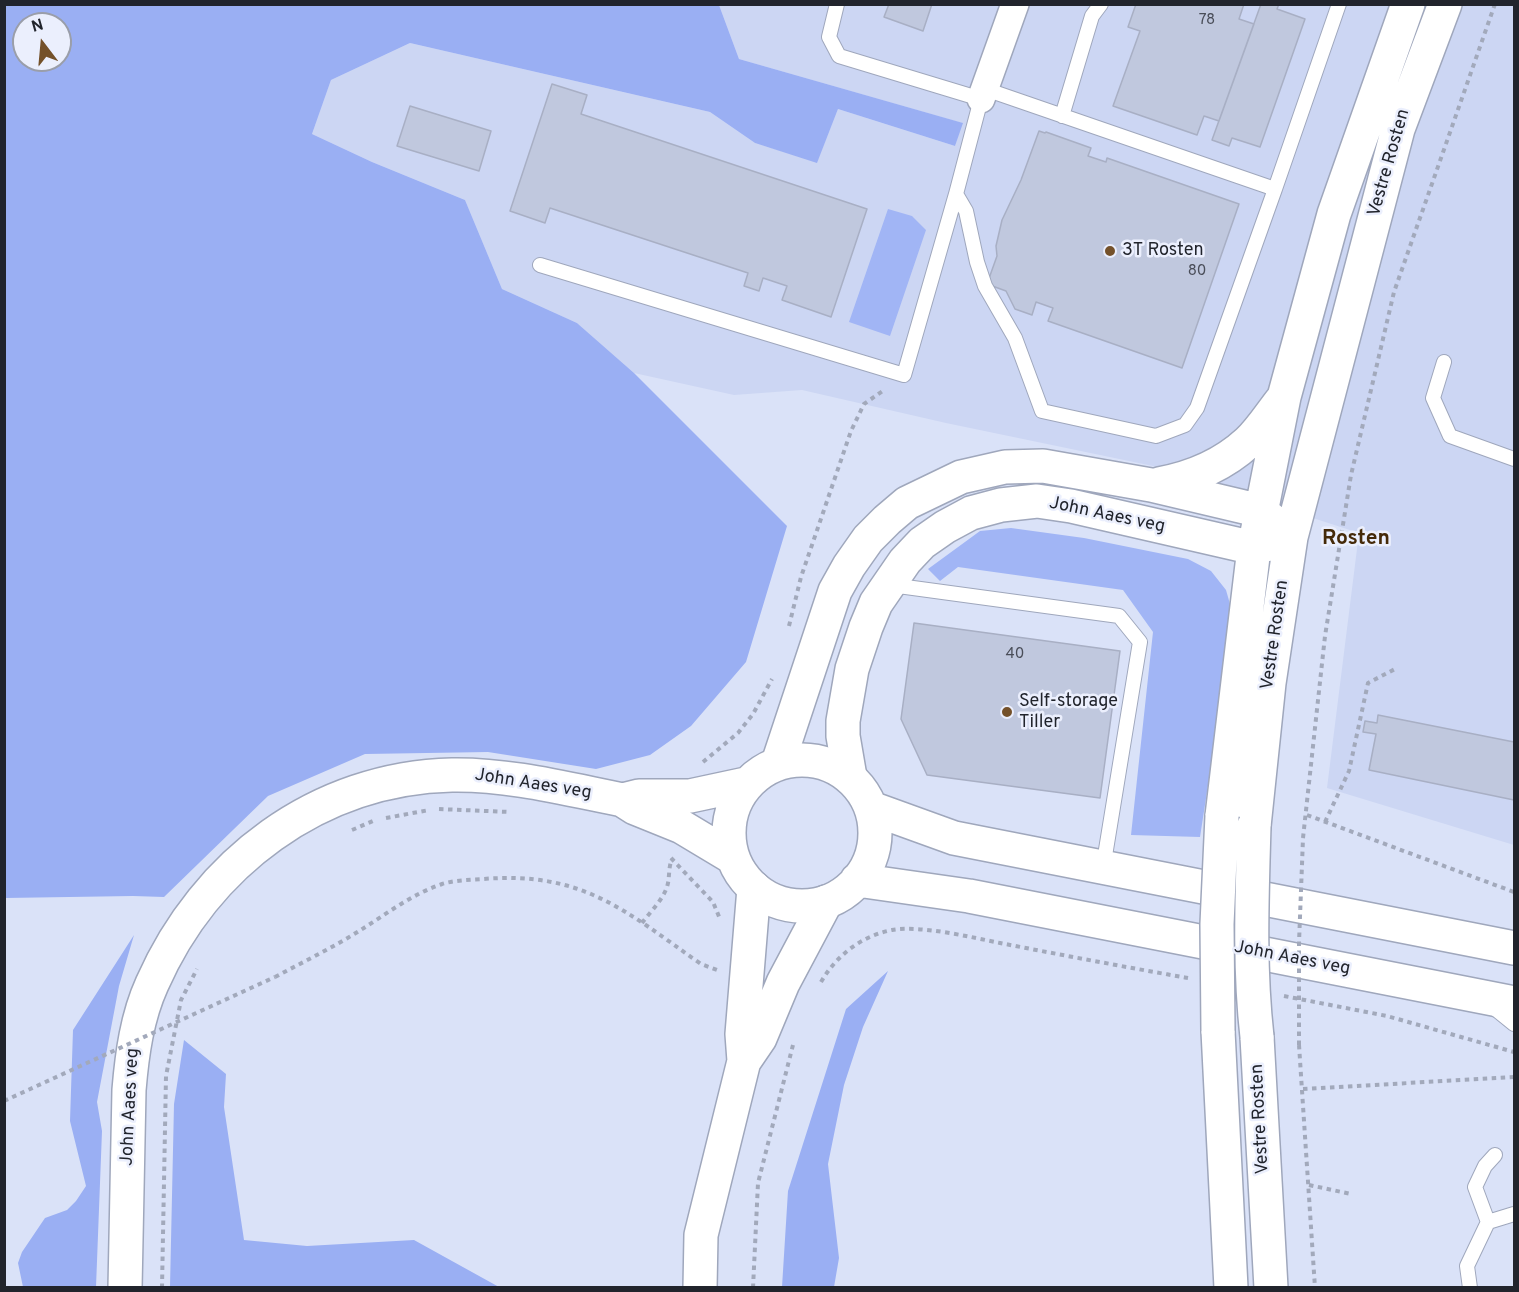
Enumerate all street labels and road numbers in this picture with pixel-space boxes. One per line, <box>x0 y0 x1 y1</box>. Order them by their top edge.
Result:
street label: Vestre Rosten <box>1364 107 1416 219</box>
street label: John Aaes veg <box>1047 493 1167 539</box>
street label: Vestre Rosten <box>1258 579 1294 691</box>
street label: John Aaes veg <box>473 765 593 805</box>
street label: John Aaes veg <box>1232 937 1352 981</box>
street label: John Aaes veg <box>117 1048 145 1166</box>
street label: Vestre Rosten <box>1247 1063 1275 1175</box>

